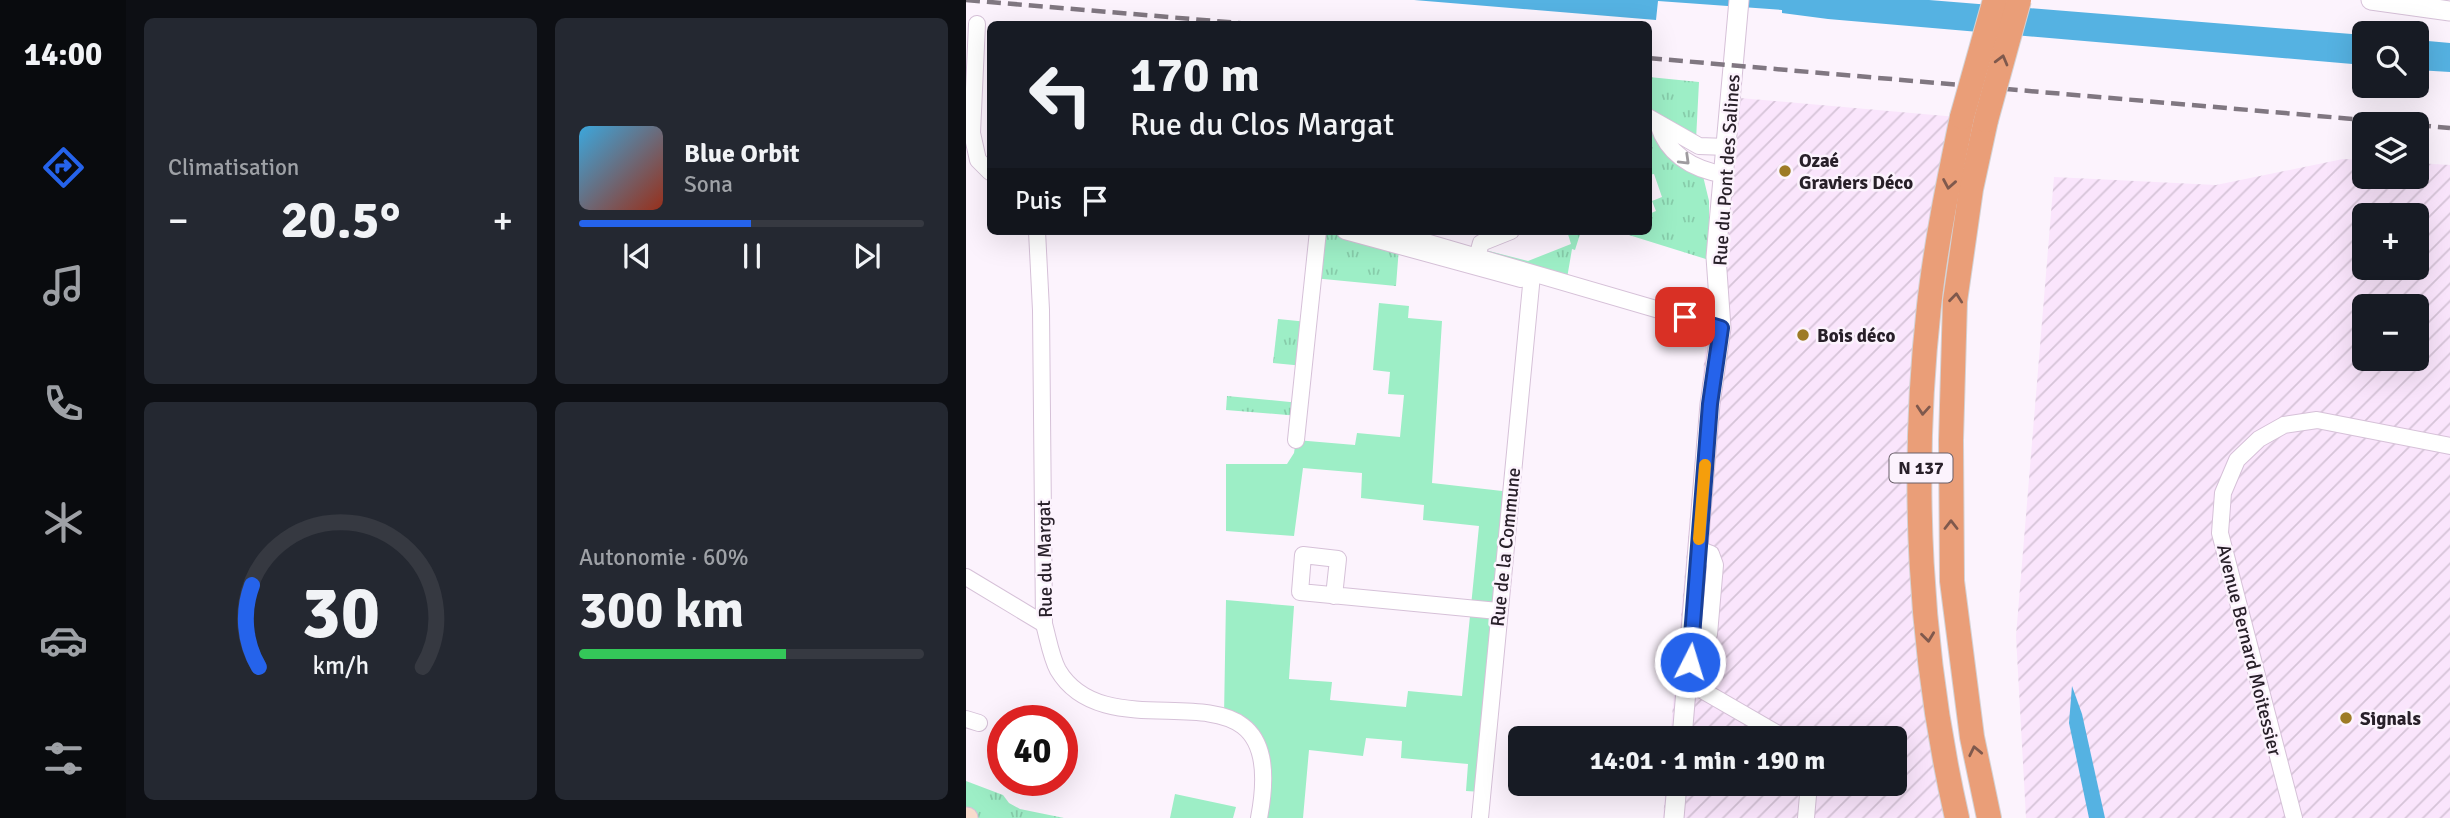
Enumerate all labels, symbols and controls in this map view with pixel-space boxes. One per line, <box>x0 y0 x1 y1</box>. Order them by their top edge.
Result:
map controls <box>2352 21 2429 371</box>
button: search <box>2352 21 2429 98</box>
text: 14:00 <box>24 35 102 74</box>
text: 170 m <box>1130 45 1260 105</box>
icon: left <box>1015 49 1106 140</box>
one-way arrow <box>1994 54 2008 66</box>
street label: Rue du Pont des Salines <box>1708 73 1746 267</box>
text: Rue du Clos Margat <box>1130 105 1394 144</box>
button: layers <box>2352 112 2429 189</box>
text: Blue Orbit <box>684 138 800 170</box>
icon: directions <box>39 143 88 192</box>
place label: Ozaé Graviers Déco <box>1799 149 1913 195</box>
one-way arrow <box>1676 151 1689 164</box>
text: Climatisation <box>168 153 299 182</box>
marker: Ozaé Graviers Déco <box>1777 163 1793 179</box>
text: Sona <box>684 170 733 199</box>
one-way arrow <box>1942 178 1957 190</box>
icon: arrive <box>1076 182 1114 220</box>
text: Puis <box>1015 185 1062 217</box>
text: 20.5° <box>281 188 400 252</box>
text: − <box>168 197 189 244</box>
text: + <box>492 197 513 244</box>
button: + <box>2352 203 2429 280</box>
icon: previous <box>618 237 656 275</box>
icon: pause <box>733 237 771 275</box>
icon: next <box>848 237 886 275</box>
icon: music <box>39 261 88 310</box>
pin <box>1655 287 1715 347</box>
one-way arrow <box>1948 292 1963 303</box>
button: − <box>2352 294 2429 371</box>
icon: arrive <box>1666 298 1704 336</box>
place label: Bois déco <box>1817 324 1895 348</box>
marker: Bois déco <box>1795 327 1811 343</box>
icon: phone <box>39 379 88 428</box>
one-way arrow <box>1916 405 1931 416</box>
road number: N 137 <box>1889 454 1952 482</box>
street label: Rue de la Commune <box>1486 466 1526 628</box>
icon: climate <box>39 498 88 547</box>
street label: Rue du Margat <box>1032 500 1058 618</box>
one-way arrow <box>1943 520 1959 530</box>
street label: Avenue Bernard Moitessier <box>2211 542 2287 759</box>
text: Autonomie · 60% <box>579 543 749 572</box>
text: 30 <box>301 569 380 658</box>
text: 300 km <box>579 578 744 642</box>
icon: car <box>39 616 88 665</box>
position arrow <box>1653 625 1727 699</box>
one-way arrow <box>1921 631 1936 643</box>
text: km/h <box>312 650 369 681</box>
speed limit sign: 40 <box>987 705 1078 796</box>
place label: Signals <box>2360 707 2421 731</box>
marker: Signals <box>2338 710 2354 726</box>
icon: filters <box>39 734 88 783</box>
text: 14:01 · 1 min · 190 m <box>1590 745 1825 777</box>
one-way arrow <box>1968 745 1983 757</box>

